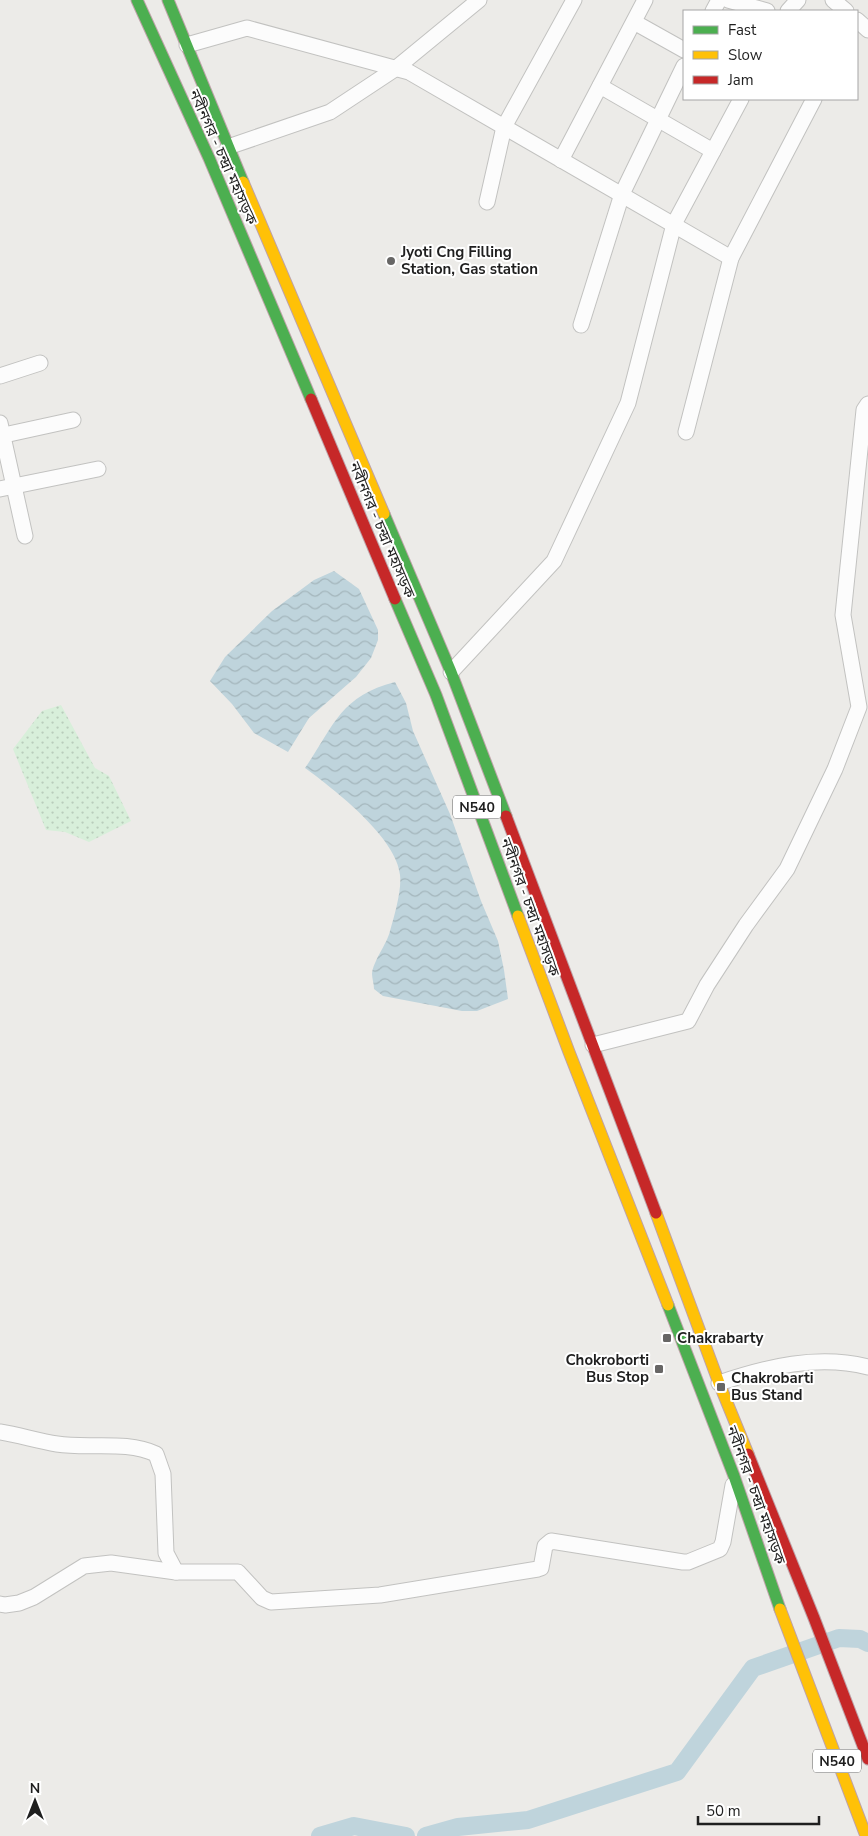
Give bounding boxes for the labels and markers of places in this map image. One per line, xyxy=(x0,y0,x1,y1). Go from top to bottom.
place label: Jyoti Cng Filling Station, Gas station xyxy=(400,242,538,279)
marker: Jyoti Cng Filling Station, Gas station xyxy=(385,255,397,267)
place label: Chakrabarty xyxy=(677,1328,764,1348)
marker: Chakrabarty xyxy=(661,1332,673,1344)
place label: Chokroborti Bus Stop xyxy=(565,1350,649,1387)
marker: Chokroborti Bus Stop xyxy=(653,1363,665,1375)
place label: Chakrobarti Bus Stand xyxy=(731,1368,814,1405)
marker: Chakrobarti Bus Stand xyxy=(715,1381,727,1393)

